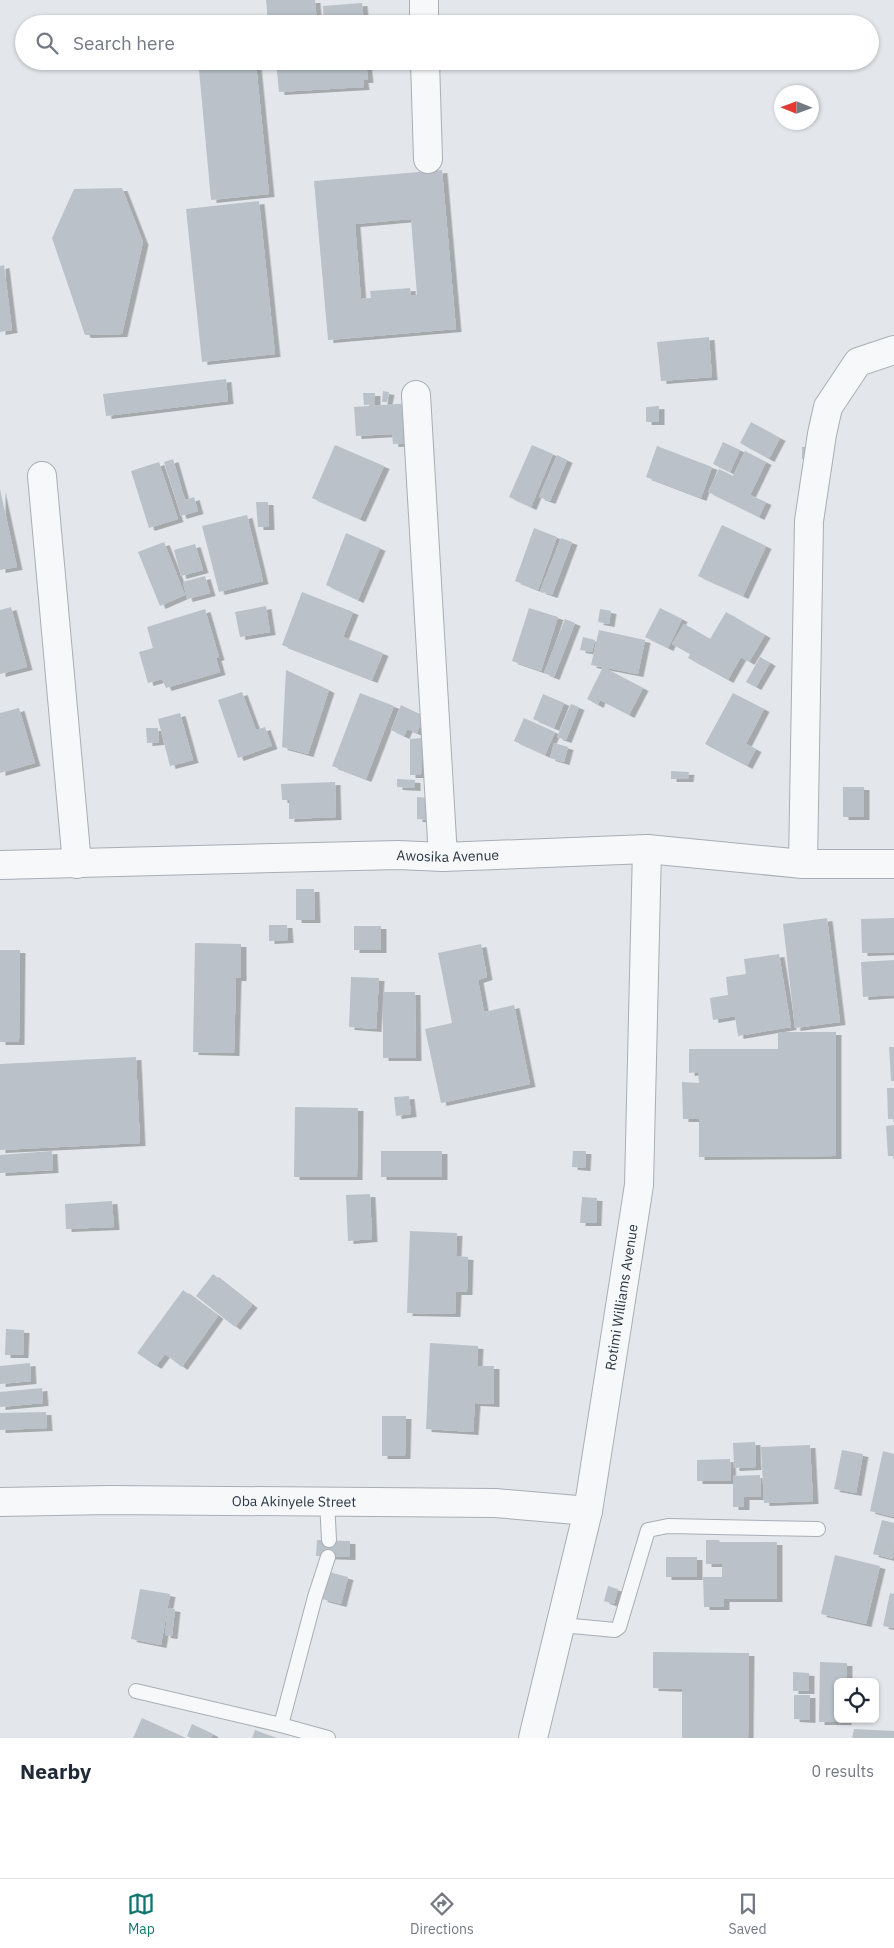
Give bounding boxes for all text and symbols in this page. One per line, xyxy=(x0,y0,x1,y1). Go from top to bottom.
search box xyxy=(15,15,879,70)
icon: search xyxy=(33,29,61,57)
text: Search here xyxy=(73,31,175,55)
north arrow xyxy=(774,85,819,130)
street label: Awosika Avenue xyxy=(396,846,500,866)
street label: Rotimi Williams Avenue xyxy=(601,1222,642,1372)
street label: Oba Akinyele Street xyxy=(232,1492,356,1511)
map controls xyxy=(834,1678,879,1723)
button: locate xyxy=(834,1678,879,1723)
text: Nearby xyxy=(20,1757,91,1785)
text: 0 results xyxy=(811,1761,874,1781)
tab: Map xyxy=(127,1890,155,1938)
tab: Directions xyxy=(410,1890,474,1938)
tab: Saved xyxy=(729,1890,767,1938)

